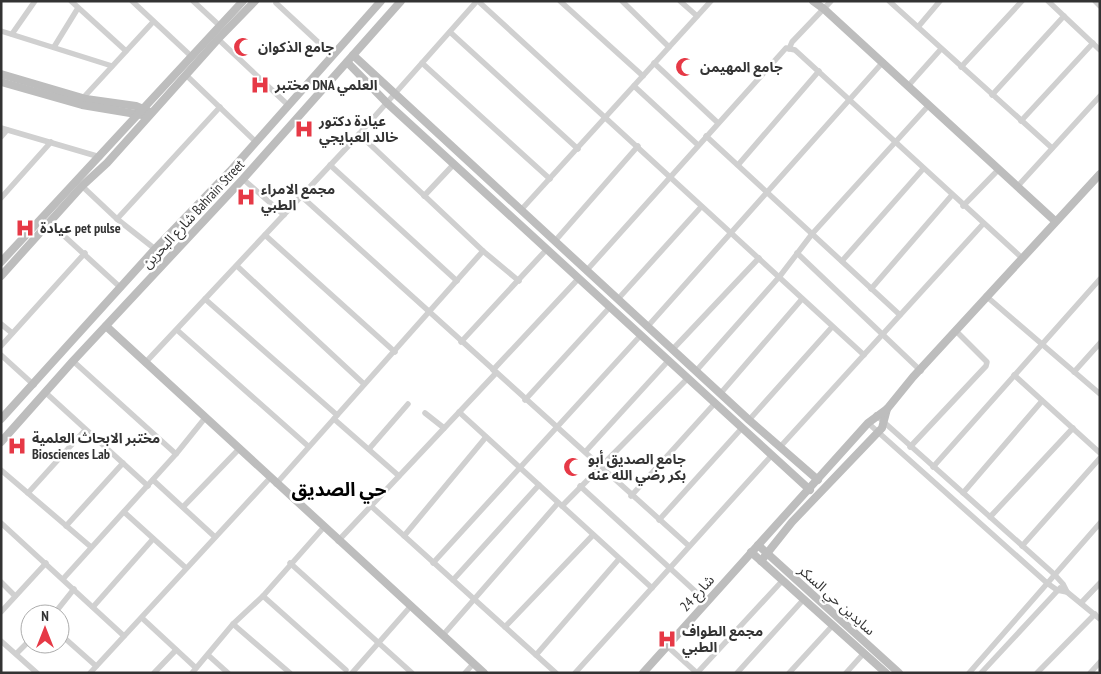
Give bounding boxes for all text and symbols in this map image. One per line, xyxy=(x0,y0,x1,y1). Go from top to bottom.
mosque icon: جامع الذكوان xyxy=(232,36,254,58)
place label: جامع الذكوان xyxy=(258,38,334,57)
mosque icon: جامع المهيمن xyxy=(674,56,696,78)
place label: جامع المهيمن xyxy=(700,58,783,77)
hospital icon: مختبر DNA العلمي xyxy=(249,74,271,96)
place label: مختبر DNA العلمي xyxy=(274,76,378,96)
place label: عيادة دكتور خالد العبايجي xyxy=(318,112,398,148)
hospital icon: عيادة دكتور خالد العبايجي xyxy=(293,118,315,140)
street label: شارع البحرين Bahrain Street xyxy=(138,156,250,274)
place label: مجمع الامراء الطبي xyxy=(261,180,335,216)
hospital icon: مجمع الامراء الطبي xyxy=(235,186,257,208)
hospital icon: عيادة pet pulse xyxy=(14,217,36,239)
place label: عيادة pet pulse xyxy=(40,219,121,237)
place label: مختبر الابحاث العلمية Biosciences Lab xyxy=(32,429,160,463)
hospital icon: مختبر الابحاث العلمية Biosciences Lab xyxy=(6,435,28,457)
place label: جامع الصديق أبو بكر رضي الله عنه xyxy=(588,450,686,486)
mosque icon: جامع الصديق أبو بكر رضي الله عنه xyxy=(562,456,584,478)
district label: حي الصديق xyxy=(292,477,386,504)
street label: سايدين حي السكر xyxy=(793,560,879,641)
street label: شارع 24 xyxy=(676,571,720,616)
north arrow xyxy=(20,604,70,654)
text: N xyxy=(41,607,49,625)
place label: مجمع الطواف الطبي xyxy=(682,622,763,658)
hospital icon: مجمع الطواف الطبي xyxy=(656,628,678,650)

